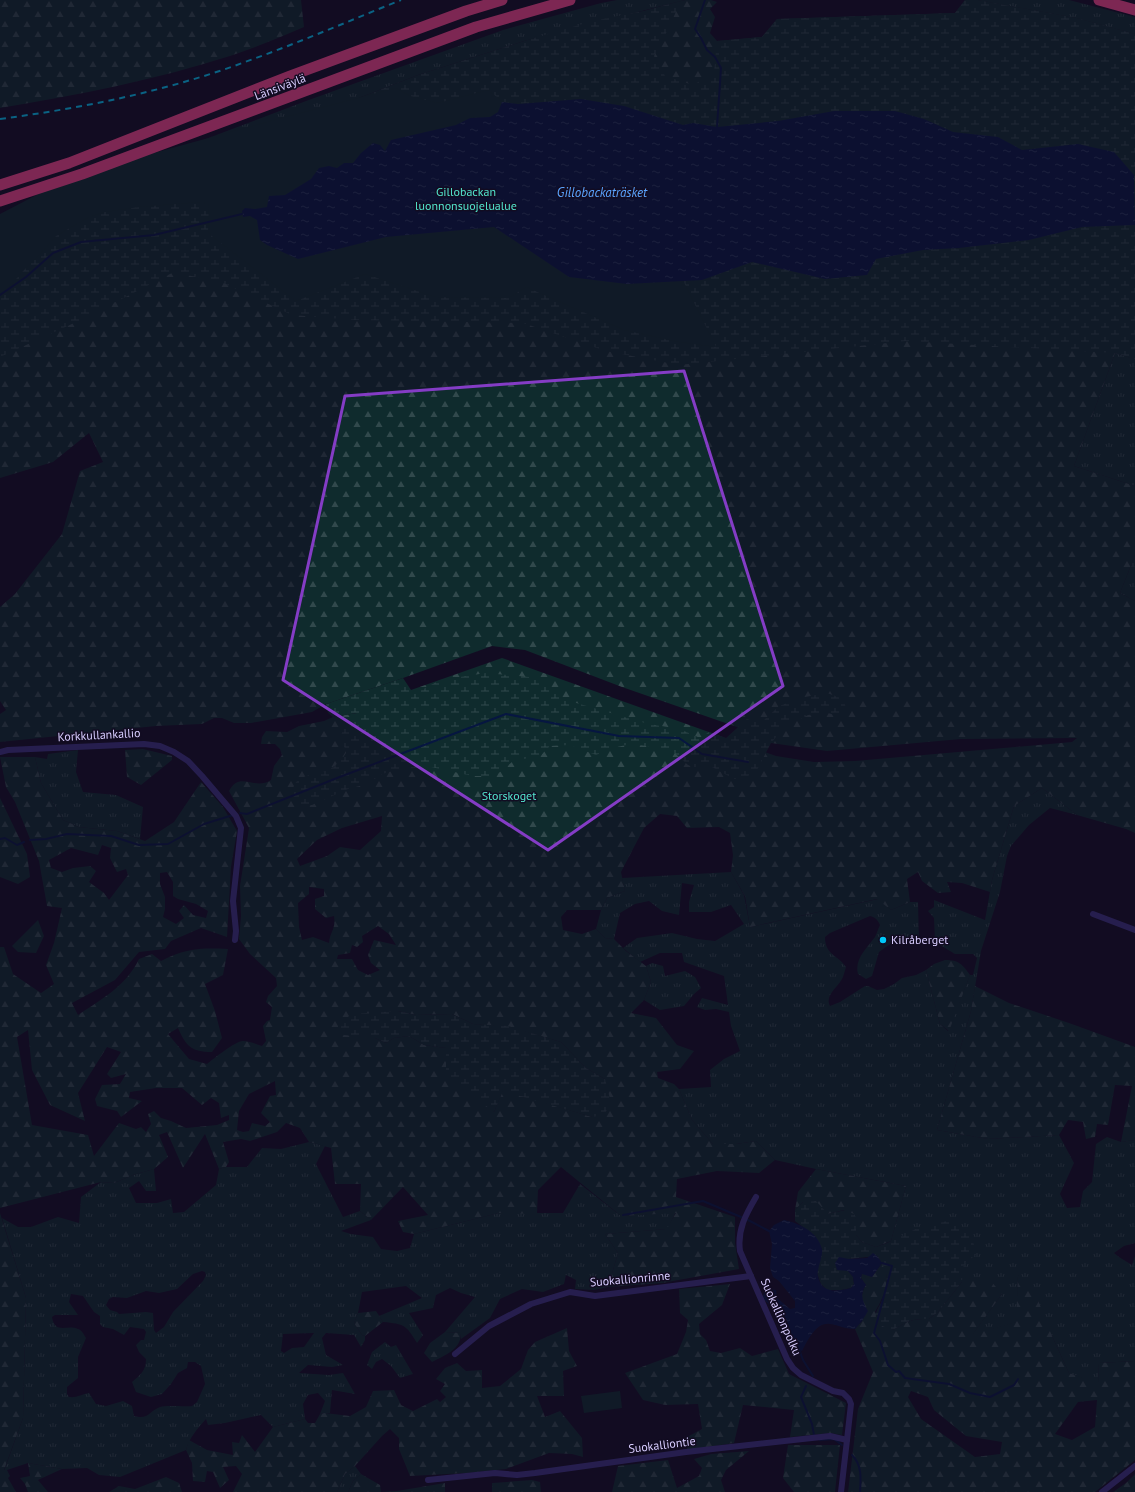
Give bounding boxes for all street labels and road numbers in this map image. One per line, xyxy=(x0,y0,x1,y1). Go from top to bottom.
street label: Länsiväylä xyxy=(252,70,308,103)
street label: Korkkullankallio xyxy=(57,725,141,744)
street label: Suokallionrinne xyxy=(589,1268,671,1289)
street label: Suokallionpolku xyxy=(758,1276,805,1358)
street label: Suokalliontie xyxy=(627,1433,696,1456)

